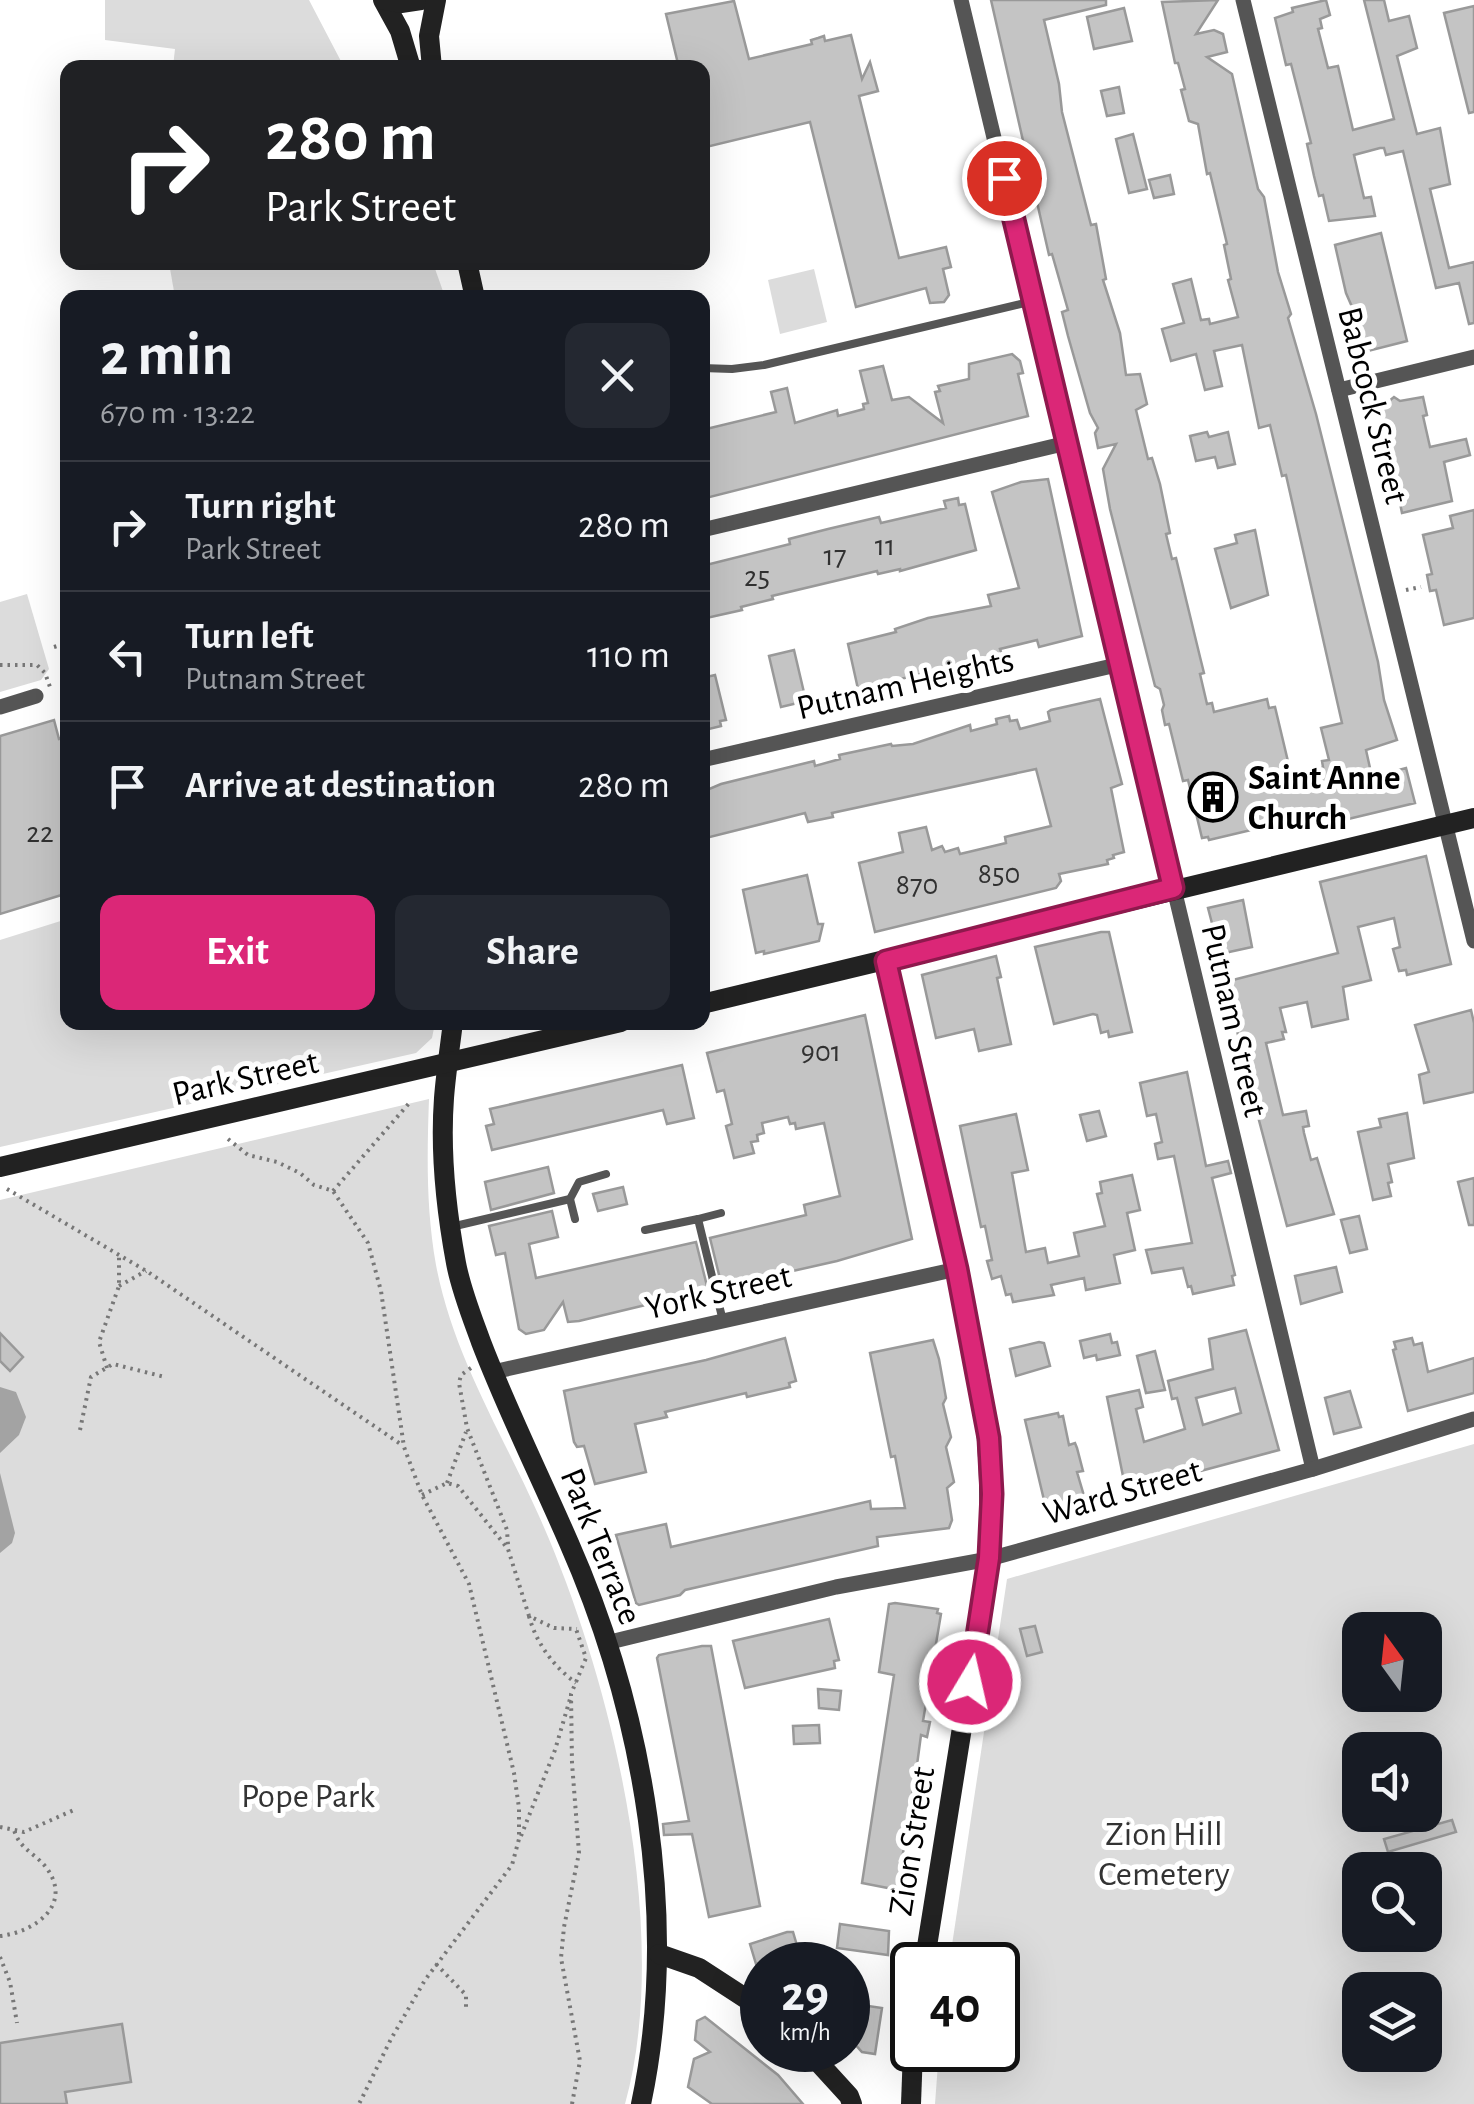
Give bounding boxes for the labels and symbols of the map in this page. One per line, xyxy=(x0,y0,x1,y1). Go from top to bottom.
pin xyxy=(962,136,1047,221)
street label: Babcock Street xyxy=(1331,304,1414,507)
house number: 11 xyxy=(875,531,895,561)
house number: 17 xyxy=(824,541,846,571)
house number: 25 xyxy=(744,562,770,592)
street label: Putnam Heights xyxy=(793,642,1017,726)
place label: Saint Anne Church xyxy=(1248,761,1401,836)
building icon: Saint Anne Church xyxy=(1187,771,1239,823)
house number: 22 xyxy=(26,818,54,848)
house number: 850 xyxy=(978,859,1020,889)
house number: 870 xyxy=(896,870,938,900)
street label: Putnam Street xyxy=(1194,921,1273,1120)
house number: 901 xyxy=(801,1037,841,1067)
street label: Park Street xyxy=(169,1045,322,1112)
street label: York Street xyxy=(642,1259,795,1326)
street label: Ward Street xyxy=(1039,1453,1205,1532)
street label: Park Terrace xyxy=(553,1463,648,1630)
north arrow xyxy=(1342,1612,1442,1712)
position arrow xyxy=(918,1630,1022,1734)
street label: Zion Street xyxy=(883,1764,941,1918)
park label: Pope Park xyxy=(241,1779,375,1814)
park label: Zion Hill Cemetery xyxy=(1098,1817,1230,1892)
speed limit sign: 40 xyxy=(890,1942,1020,2072)

